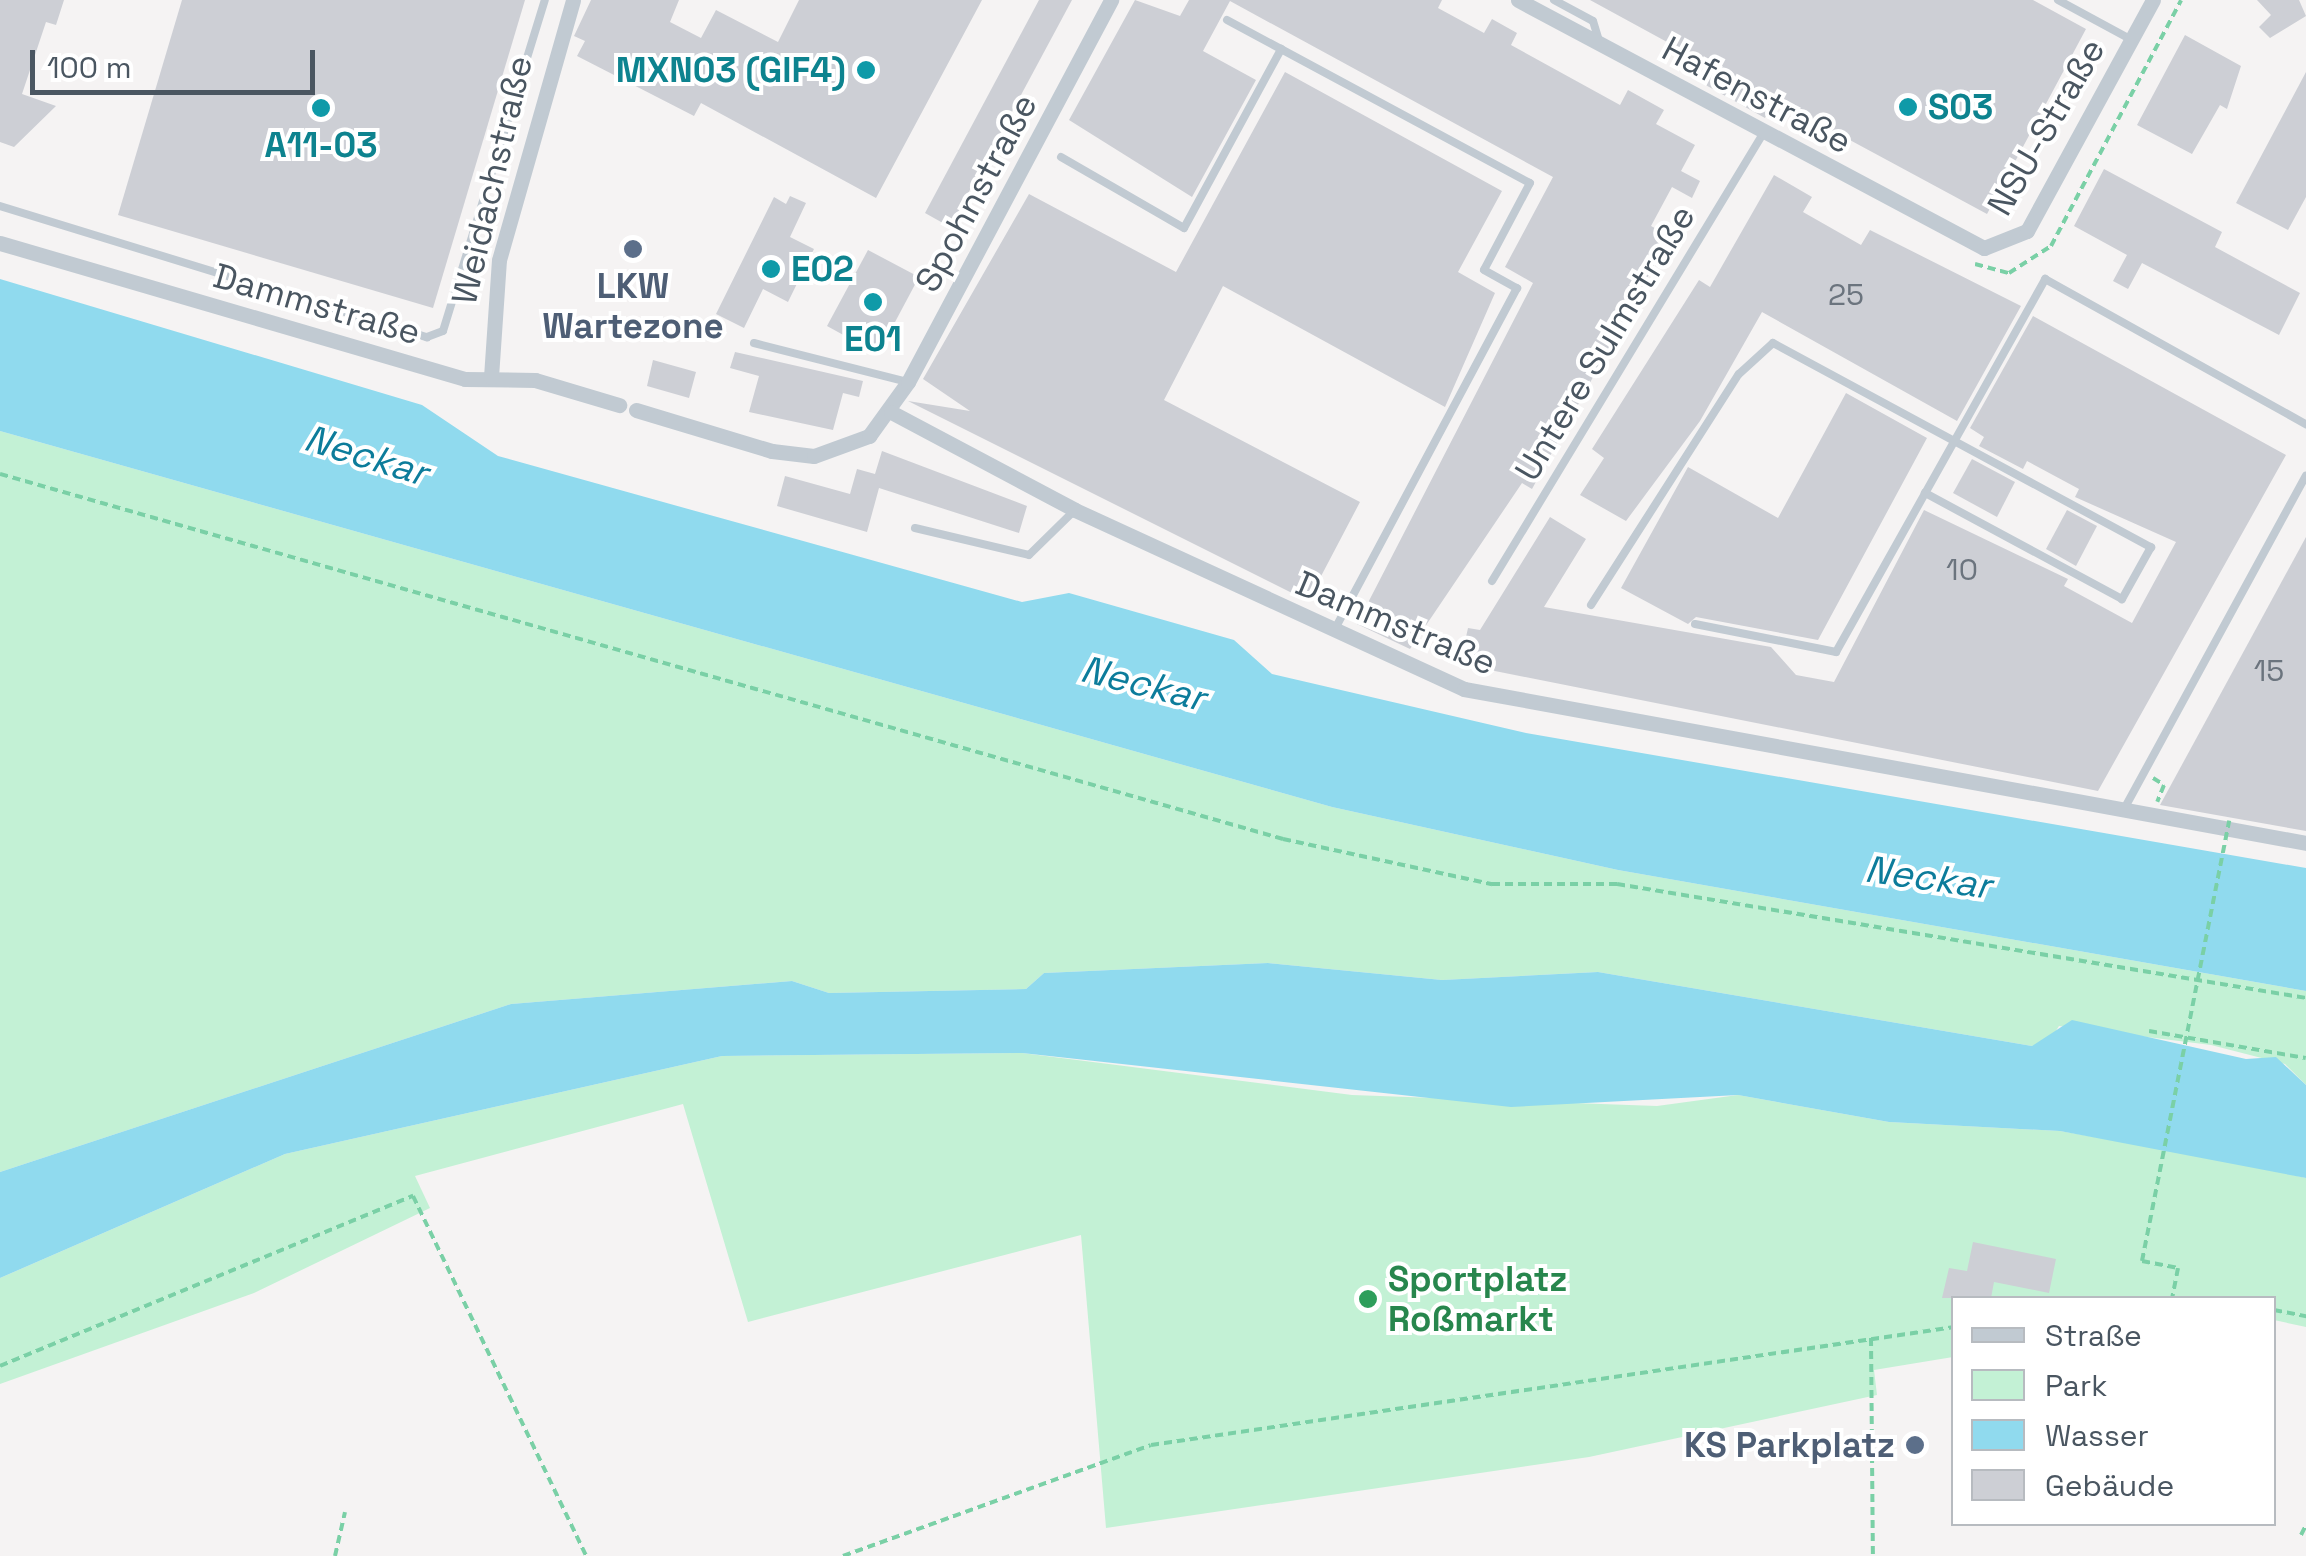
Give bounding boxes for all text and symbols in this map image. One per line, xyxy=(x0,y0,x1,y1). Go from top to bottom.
street label: Hafenstraße xyxy=(1655,28,1859,162)
scale bar xyxy=(35,30,320,92)
street label: NSU-Straße xyxy=(1979,31,2113,223)
text: 100 m xyxy=(47,48,132,87)
place label: MXN03 (GIF4) xyxy=(616,49,846,91)
street label: Weidachstraße xyxy=(443,52,541,308)
marker: MXN03 (GIF4) xyxy=(855,59,877,81)
place label: S03 xyxy=(1928,86,1993,128)
street label: Spohnstraße xyxy=(906,87,1046,299)
marker: S03 xyxy=(1897,96,1919,118)
marker: A11-03 xyxy=(310,97,332,119)
place label: A11-03 xyxy=(265,124,377,166)
street label: Untere Sulmstraße xyxy=(1506,198,1704,488)
marker: LKW Wartezone xyxy=(622,238,644,260)
place label: E02 xyxy=(791,248,854,290)
street label: Dammstraße xyxy=(209,254,425,354)
marker: E02 xyxy=(760,258,782,280)
place label: LKW Wartezone xyxy=(542,265,724,347)
house number: 25 xyxy=(1828,277,1864,313)
marker: E01 xyxy=(862,291,884,313)
place label: E01 xyxy=(844,318,902,360)
water label: Neckar xyxy=(299,416,433,496)
house number: 10 xyxy=(1946,552,1978,588)
street label: Dammstraße xyxy=(1290,562,1502,684)
water label: Neckar xyxy=(1076,647,1210,721)
house number: 15 xyxy=(2254,653,2284,689)
water label: Neckar xyxy=(1862,847,1994,909)
place label: Sportplatz Roßmarkt xyxy=(1388,1258,1567,1340)
marker: Sportplatz Roßmarkt xyxy=(1357,1288,1379,1310)
legend xyxy=(1951,1296,2276,1526)
text: Straße xyxy=(2045,1316,2142,1355)
text: Park xyxy=(2045,1366,2107,1405)
text: Wasser xyxy=(2045,1416,2149,1455)
place label: KS Parkplatz xyxy=(1684,1424,1895,1466)
marker: KS Parkplatz xyxy=(1904,1434,1926,1456)
text: Gebäude xyxy=(2045,1466,2174,1505)

